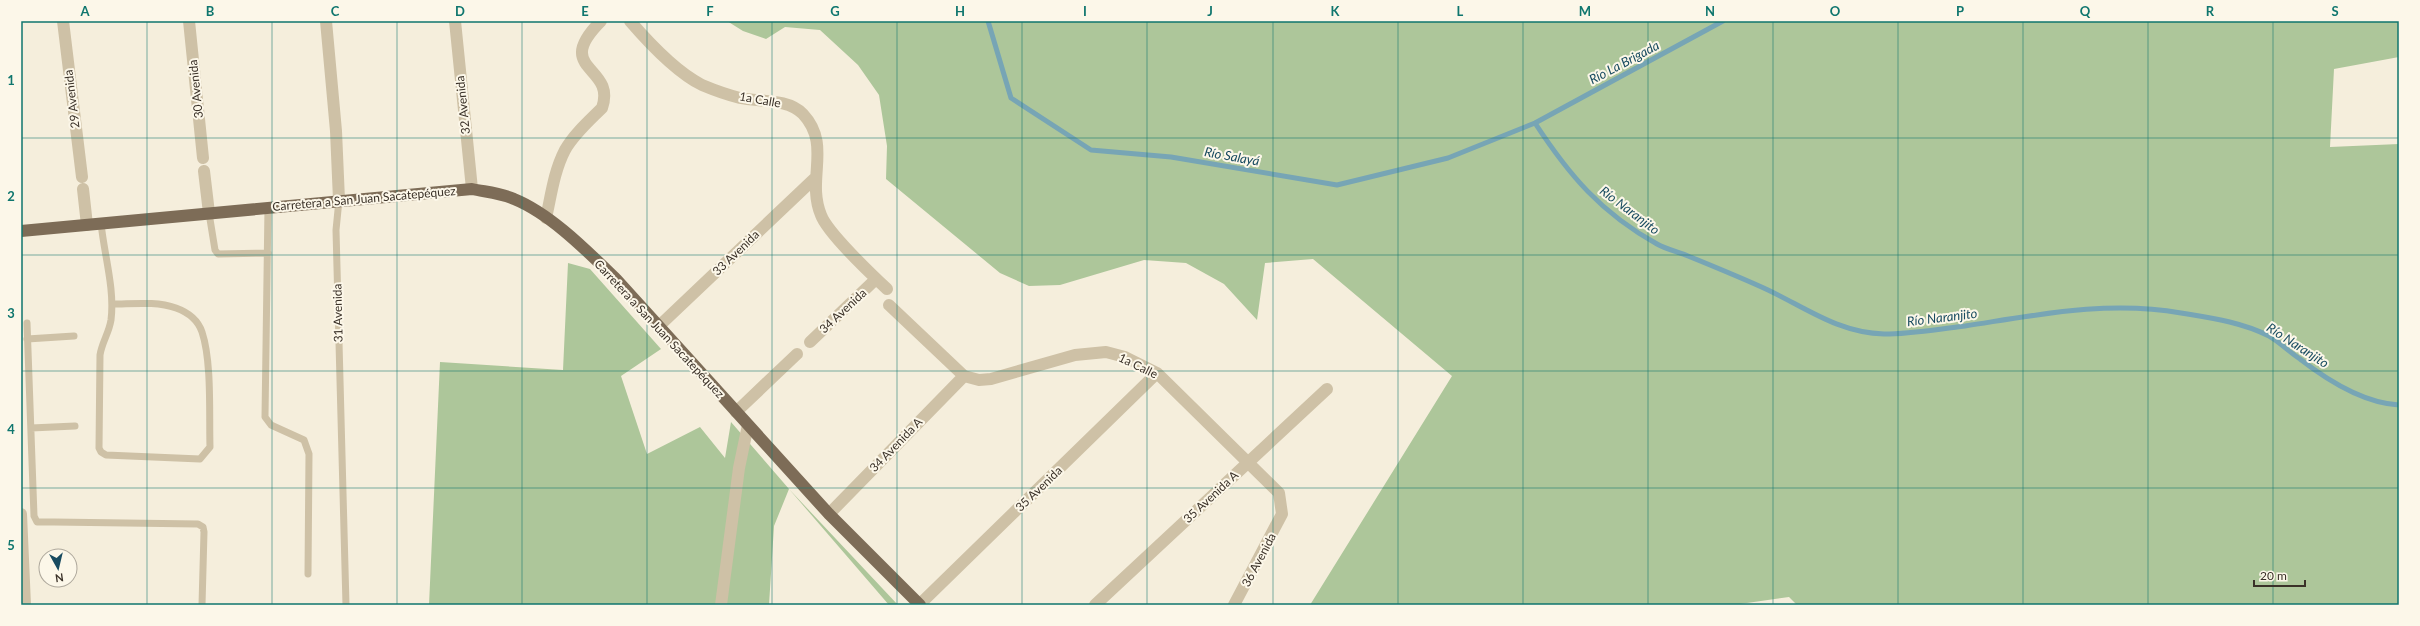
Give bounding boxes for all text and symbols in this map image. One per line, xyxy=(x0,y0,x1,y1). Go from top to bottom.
text: A xyxy=(79,3,90,19)
text: B xyxy=(206,3,215,19)
text: C xyxy=(331,3,340,19)
text: D xyxy=(455,3,465,19)
text: E xyxy=(581,3,589,19)
text: F xyxy=(706,3,714,19)
text: G xyxy=(830,3,840,19)
text: H xyxy=(955,3,965,19)
text: I xyxy=(1083,3,1087,19)
text: J xyxy=(1207,3,1213,19)
text: K xyxy=(1331,3,1341,19)
text: L xyxy=(1457,3,1464,19)
text: M xyxy=(1579,3,1591,19)
text: N xyxy=(1705,3,1715,19)
text: O xyxy=(1830,3,1841,19)
text: P xyxy=(1956,3,1964,19)
text: Q xyxy=(2080,3,2091,19)
text: R xyxy=(2206,3,2215,19)
text: S xyxy=(2331,3,2339,19)
water label: Río La Brigada xyxy=(1586,37,1662,87)
street label: 30 Avenida xyxy=(185,59,206,119)
street label: 29 Avenida xyxy=(60,69,83,129)
text: 1 xyxy=(7,72,15,88)
street label: 32 Avenida xyxy=(452,75,473,135)
street label: 1a Calle xyxy=(738,88,782,111)
water label: Río Salayá xyxy=(1203,143,1261,169)
water label: Río Naranjito xyxy=(1597,182,1663,238)
street label: Carretera a San Juan Sacatepéquez xyxy=(272,183,457,214)
text: 2 xyxy=(7,188,15,204)
street label: 33 Avenida xyxy=(709,227,762,278)
street label: Carretera a San Juan Sacatepéquez xyxy=(591,256,728,401)
street label: 31 Avenida xyxy=(329,283,346,343)
street label: 34 Avenida xyxy=(816,285,869,336)
text: 3 xyxy=(7,305,15,321)
water label: Río Naranjito xyxy=(1906,305,1978,329)
water label: Río Naranjito xyxy=(2264,319,2332,371)
street label: 1a Calle xyxy=(1116,350,1160,381)
street label: 34 Avenida A xyxy=(866,414,926,475)
text: 4 xyxy=(7,421,15,437)
street label: 35 Avenida xyxy=(1012,463,1065,514)
street label: 35 Avenida A xyxy=(1180,467,1242,526)
street label: 36 Avenida xyxy=(1238,530,1279,589)
text: 5 xyxy=(7,537,15,553)
north arrow xyxy=(38,548,78,588)
scale bar xyxy=(2254,562,2305,588)
text: 20 m xyxy=(2260,568,2287,583)
text: N xyxy=(54,571,65,585)

